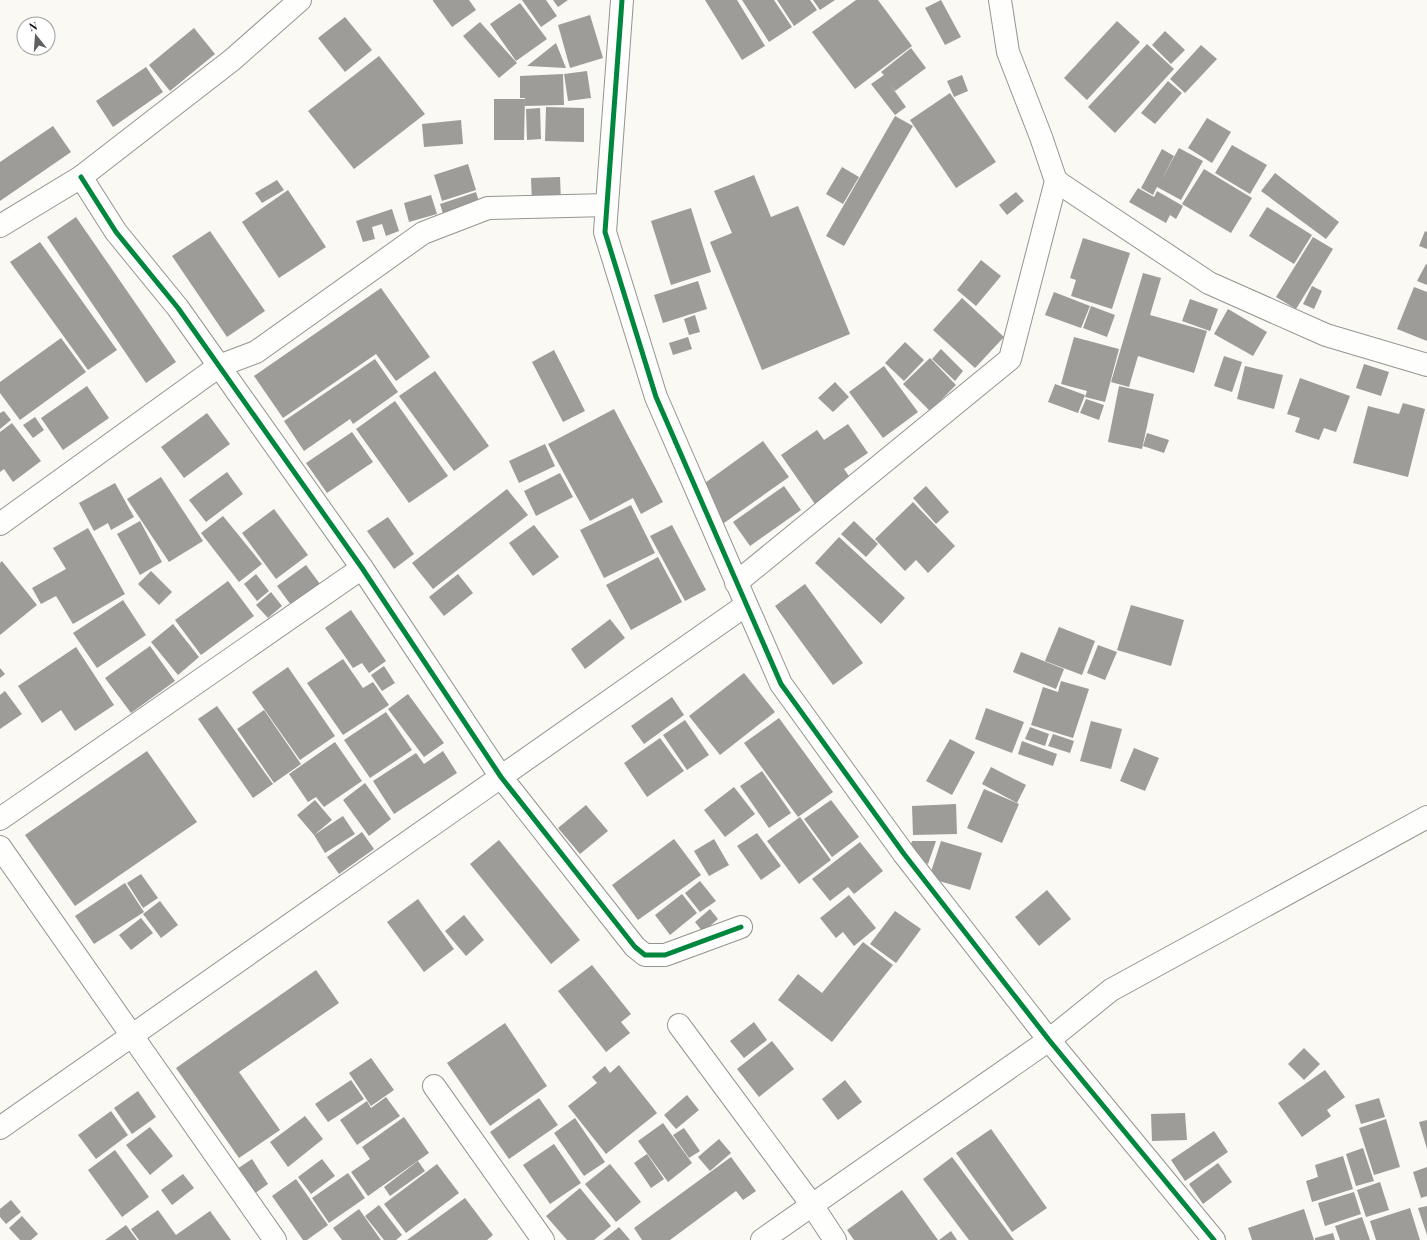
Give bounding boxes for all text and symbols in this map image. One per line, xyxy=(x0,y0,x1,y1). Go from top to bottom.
north arrow xyxy=(16,16,56,56)
text: N xyxy=(27,18,39,34)

